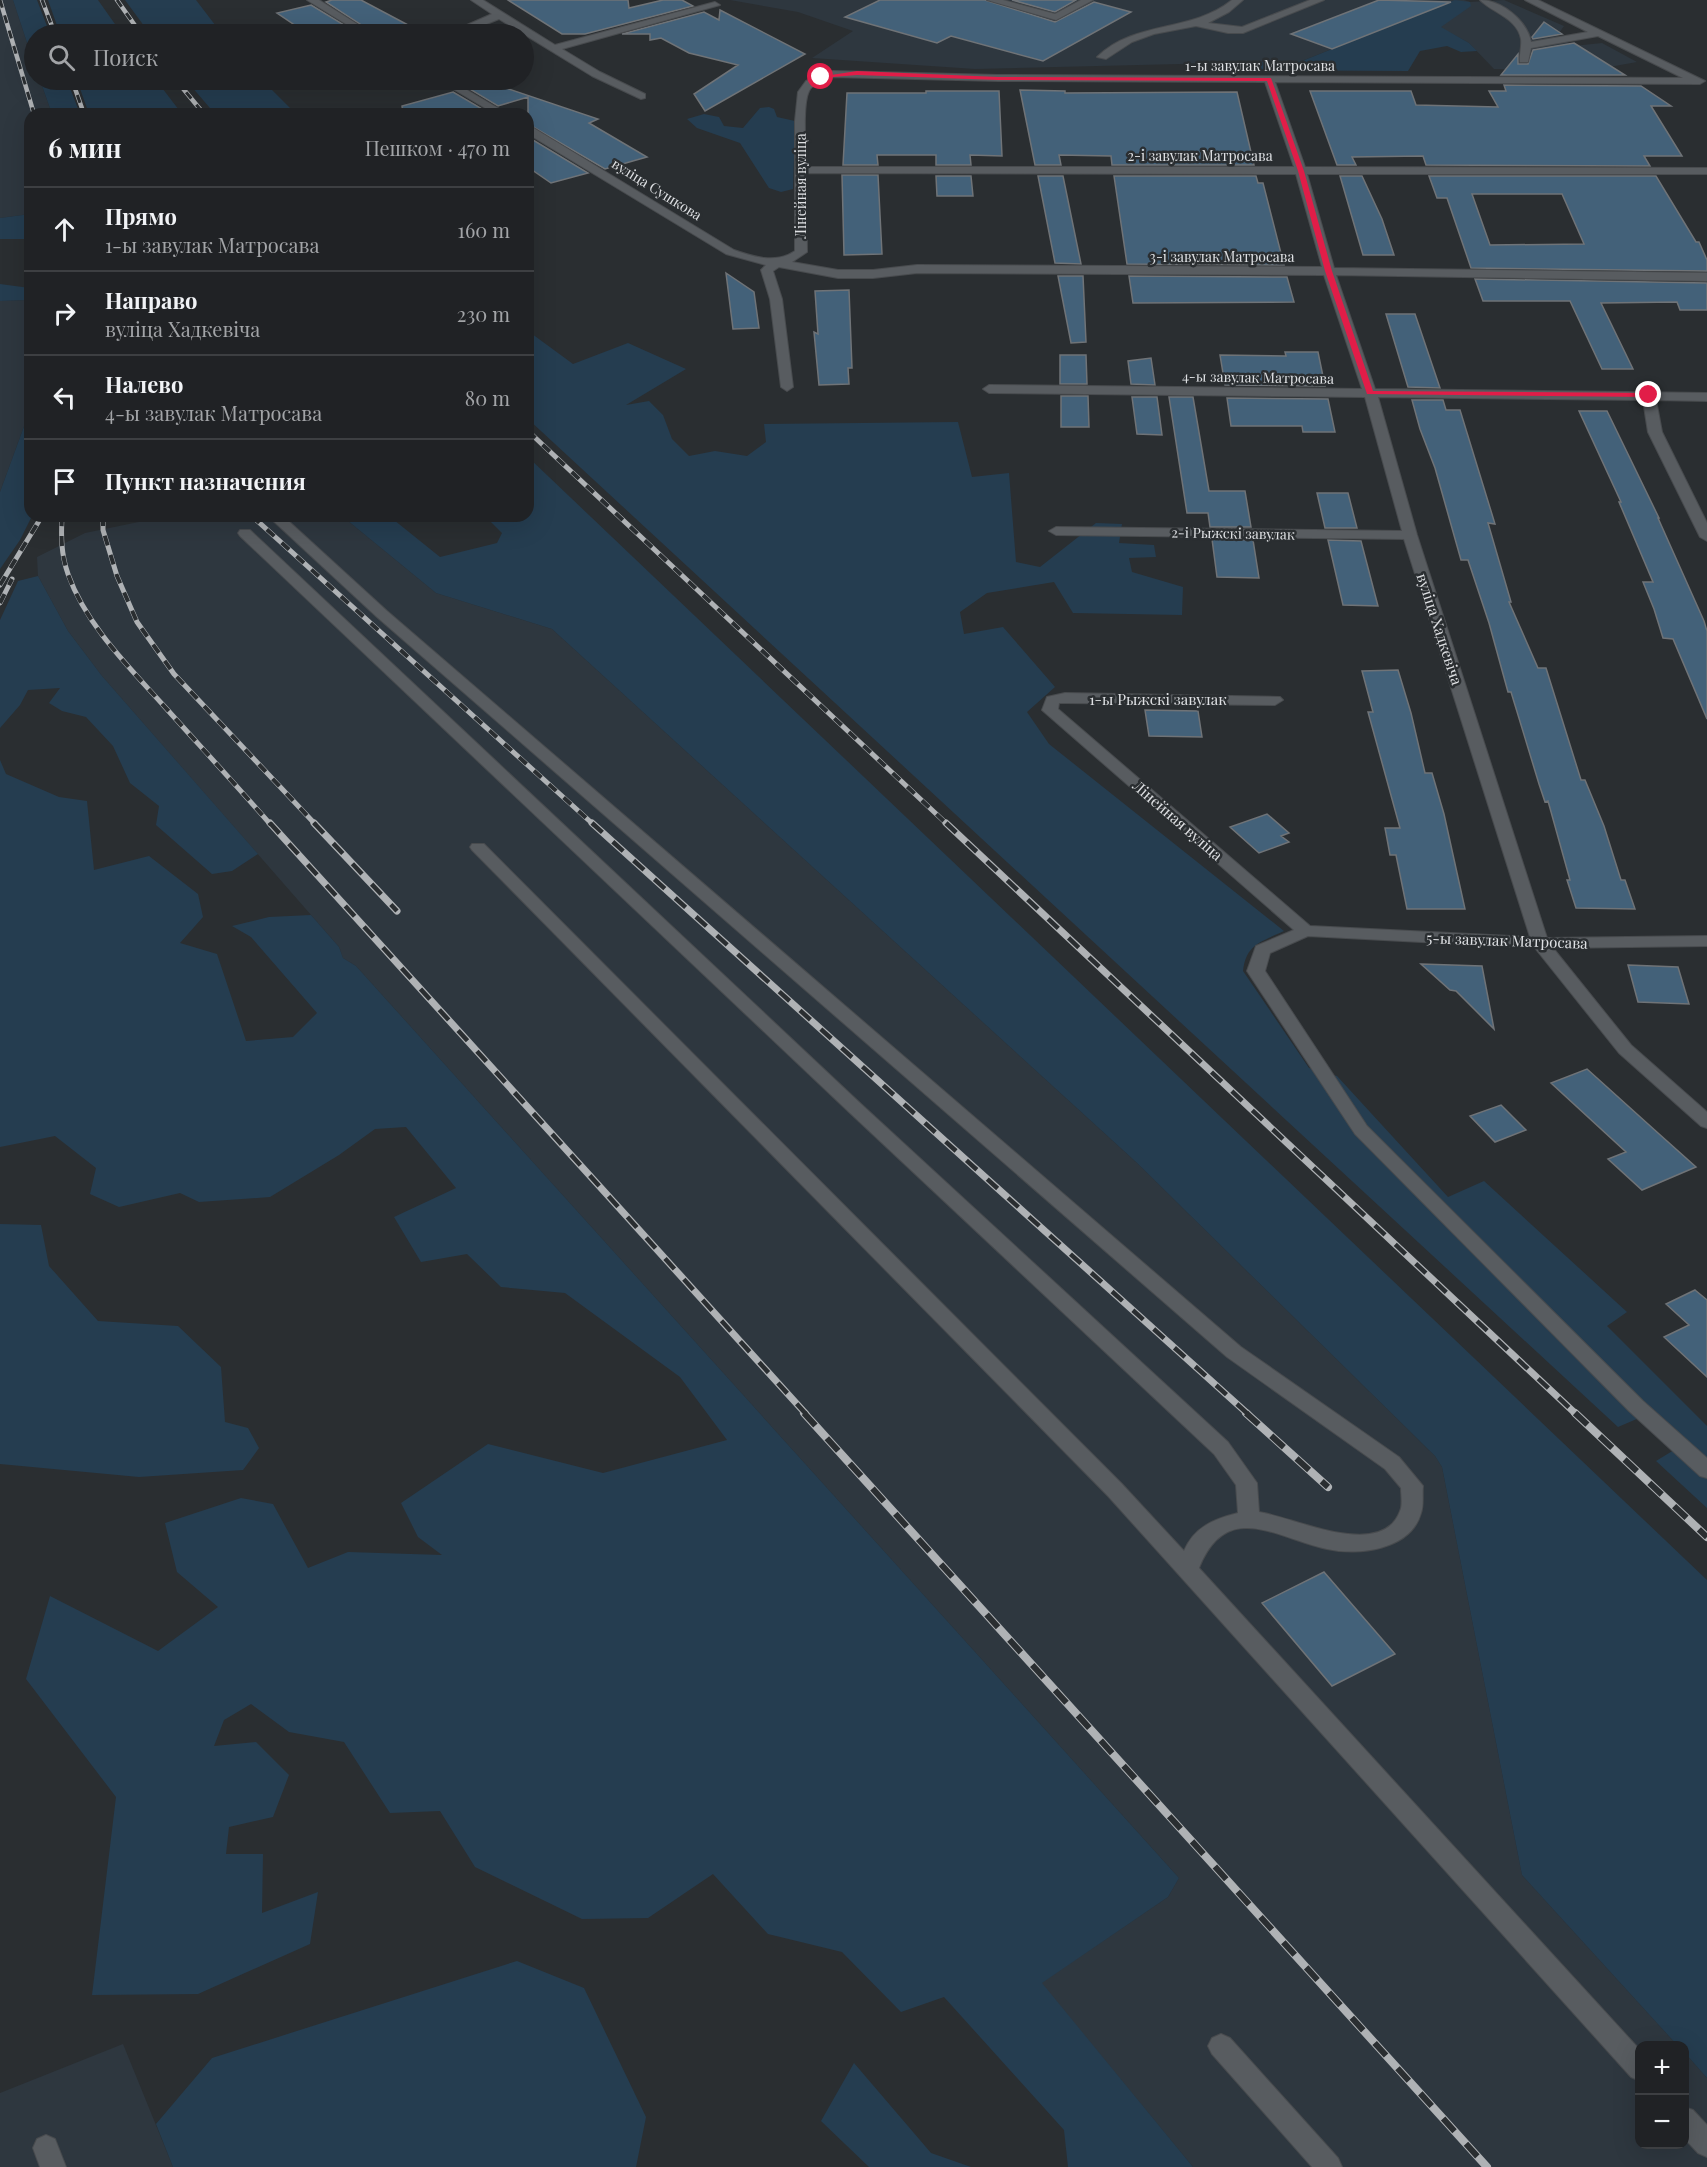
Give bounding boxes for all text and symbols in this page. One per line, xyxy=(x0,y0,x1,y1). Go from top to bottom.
search box xyxy=(24,24,534,90)
icon: search xyxy=(45,41,78,74)
text: Поиск xyxy=(93,42,158,72)
street label: 1-ы завулак Матросава xyxy=(1185,56,1335,75)
route start xyxy=(807,63,833,89)
text: 6 мин xyxy=(48,130,122,165)
street label: Лінейная вуліца xyxy=(791,133,810,240)
text: Пешком · 470 m xyxy=(365,134,510,161)
street label: 2-і завулак Матросава xyxy=(1127,146,1273,165)
street label: вуліца Сушкова xyxy=(608,154,706,224)
text: Прямо xyxy=(105,201,177,231)
icon: ahead xyxy=(48,213,81,246)
text: 160 m xyxy=(458,216,510,243)
text: 1-ы завулак Матросава xyxy=(105,231,319,258)
street label: 3-і завулак Матросава xyxy=(1150,247,1294,266)
text: Направо xyxy=(105,285,198,315)
icon: right xyxy=(48,297,81,330)
text: 230 m xyxy=(457,300,510,327)
text: вуліца Хадкевіча xyxy=(105,315,260,342)
street label: 4-ы завулак Матросава xyxy=(1182,366,1334,388)
text: Налево xyxy=(105,369,183,399)
icon: left xyxy=(48,381,81,414)
route end xyxy=(1635,381,1661,407)
text: 80 m xyxy=(465,384,510,411)
text: 4-ы завулак Матросава xyxy=(105,399,322,426)
icon: arrive xyxy=(48,465,81,498)
text: Пункт назначения xyxy=(105,466,306,496)
street label: 2-і Рыжскі завулак xyxy=(1171,522,1295,544)
street label: вуліца Хадкевіча xyxy=(1412,571,1468,688)
street label: 1-ы Рыжскі завулак xyxy=(1089,689,1227,709)
street label: Лінейная вуліца xyxy=(1128,775,1228,865)
street label: 5-ы завулак Матросава xyxy=(1426,927,1589,953)
map controls xyxy=(1635,2041,1689,2149)
button: + xyxy=(1635,2041,1689,2095)
button: − xyxy=(1635,2095,1689,2149)

